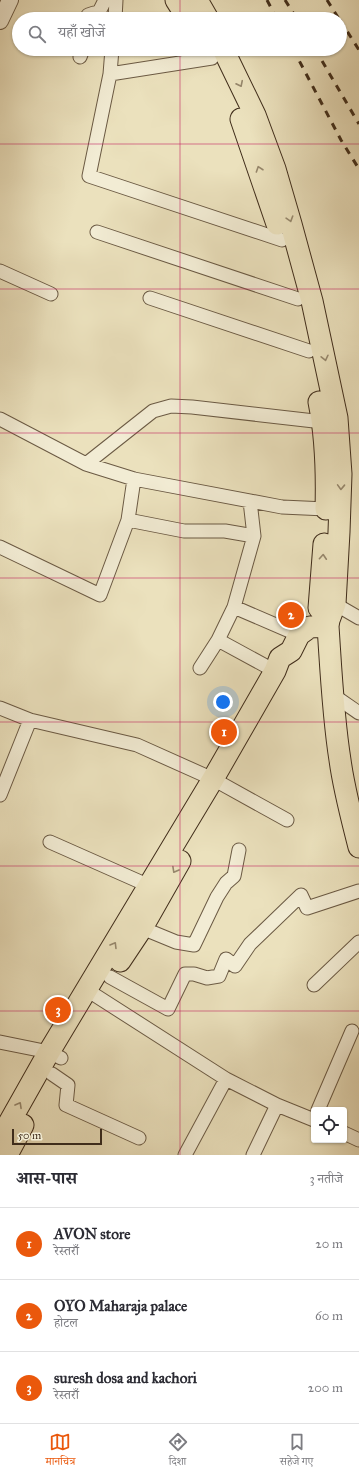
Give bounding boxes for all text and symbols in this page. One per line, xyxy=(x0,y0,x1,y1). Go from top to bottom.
search box xyxy=(12,12,347,56)
icon: search xyxy=(26,23,48,45)
text: यहाँ खोजें xyxy=(58,23,105,41)
one-way arrow xyxy=(235,80,243,87)
one-way arrow xyxy=(255,166,263,173)
one-way arrow xyxy=(285,215,294,222)
one-way arrow xyxy=(320,355,328,362)
one-way arrow xyxy=(337,484,345,490)
one-way arrow xyxy=(318,554,327,560)
pin: 2 xyxy=(278,600,304,630)
your location xyxy=(213,692,233,712)
pin: 1 xyxy=(211,717,237,747)
one-way arrow xyxy=(173,866,180,873)
one-way arrow xyxy=(109,942,116,949)
pin: 3 xyxy=(45,995,71,1025)
one-way arrow xyxy=(15,1102,22,1109)
map controls xyxy=(311,1107,347,1143)
button: locate xyxy=(311,1107,347,1143)
scale bar xyxy=(12,1127,102,1146)
text: 50 m xyxy=(18,1129,41,1142)
text: आस-पास xyxy=(16,1168,77,1189)
text: 3 नतीजे xyxy=(309,1171,343,1187)
text: AVON store xyxy=(54,1225,131,1243)
text: 1 xyxy=(26,1236,32,1252)
text: 20 m xyxy=(315,1236,343,1252)
text: रेस्तराँ xyxy=(54,1243,79,1259)
text: OYO Maharaja palace xyxy=(54,1297,187,1315)
text: 2 xyxy=(26,1308,32,1324)
text: 60 m xyxy=(315,1308,343,1324)
text: होटल xyxy=(54,1315,78,1331)
text: suresh dosa and kachori xyxy=(54,1369,197,1387)
text: 3 xyxy=(26,1380,32,1396)
text: 200 m xyxy=(308,1380,343,1396)
text: रेस्तराँ xyxy=(54,1387,79,1403)
tab: मानचित्र xyxy=(46,1431,75,1472)
tab: दिशा xyxy=(167,1431,189,1472)
tab: सहेजे गए xyxy=(280,1431,313,1472)

